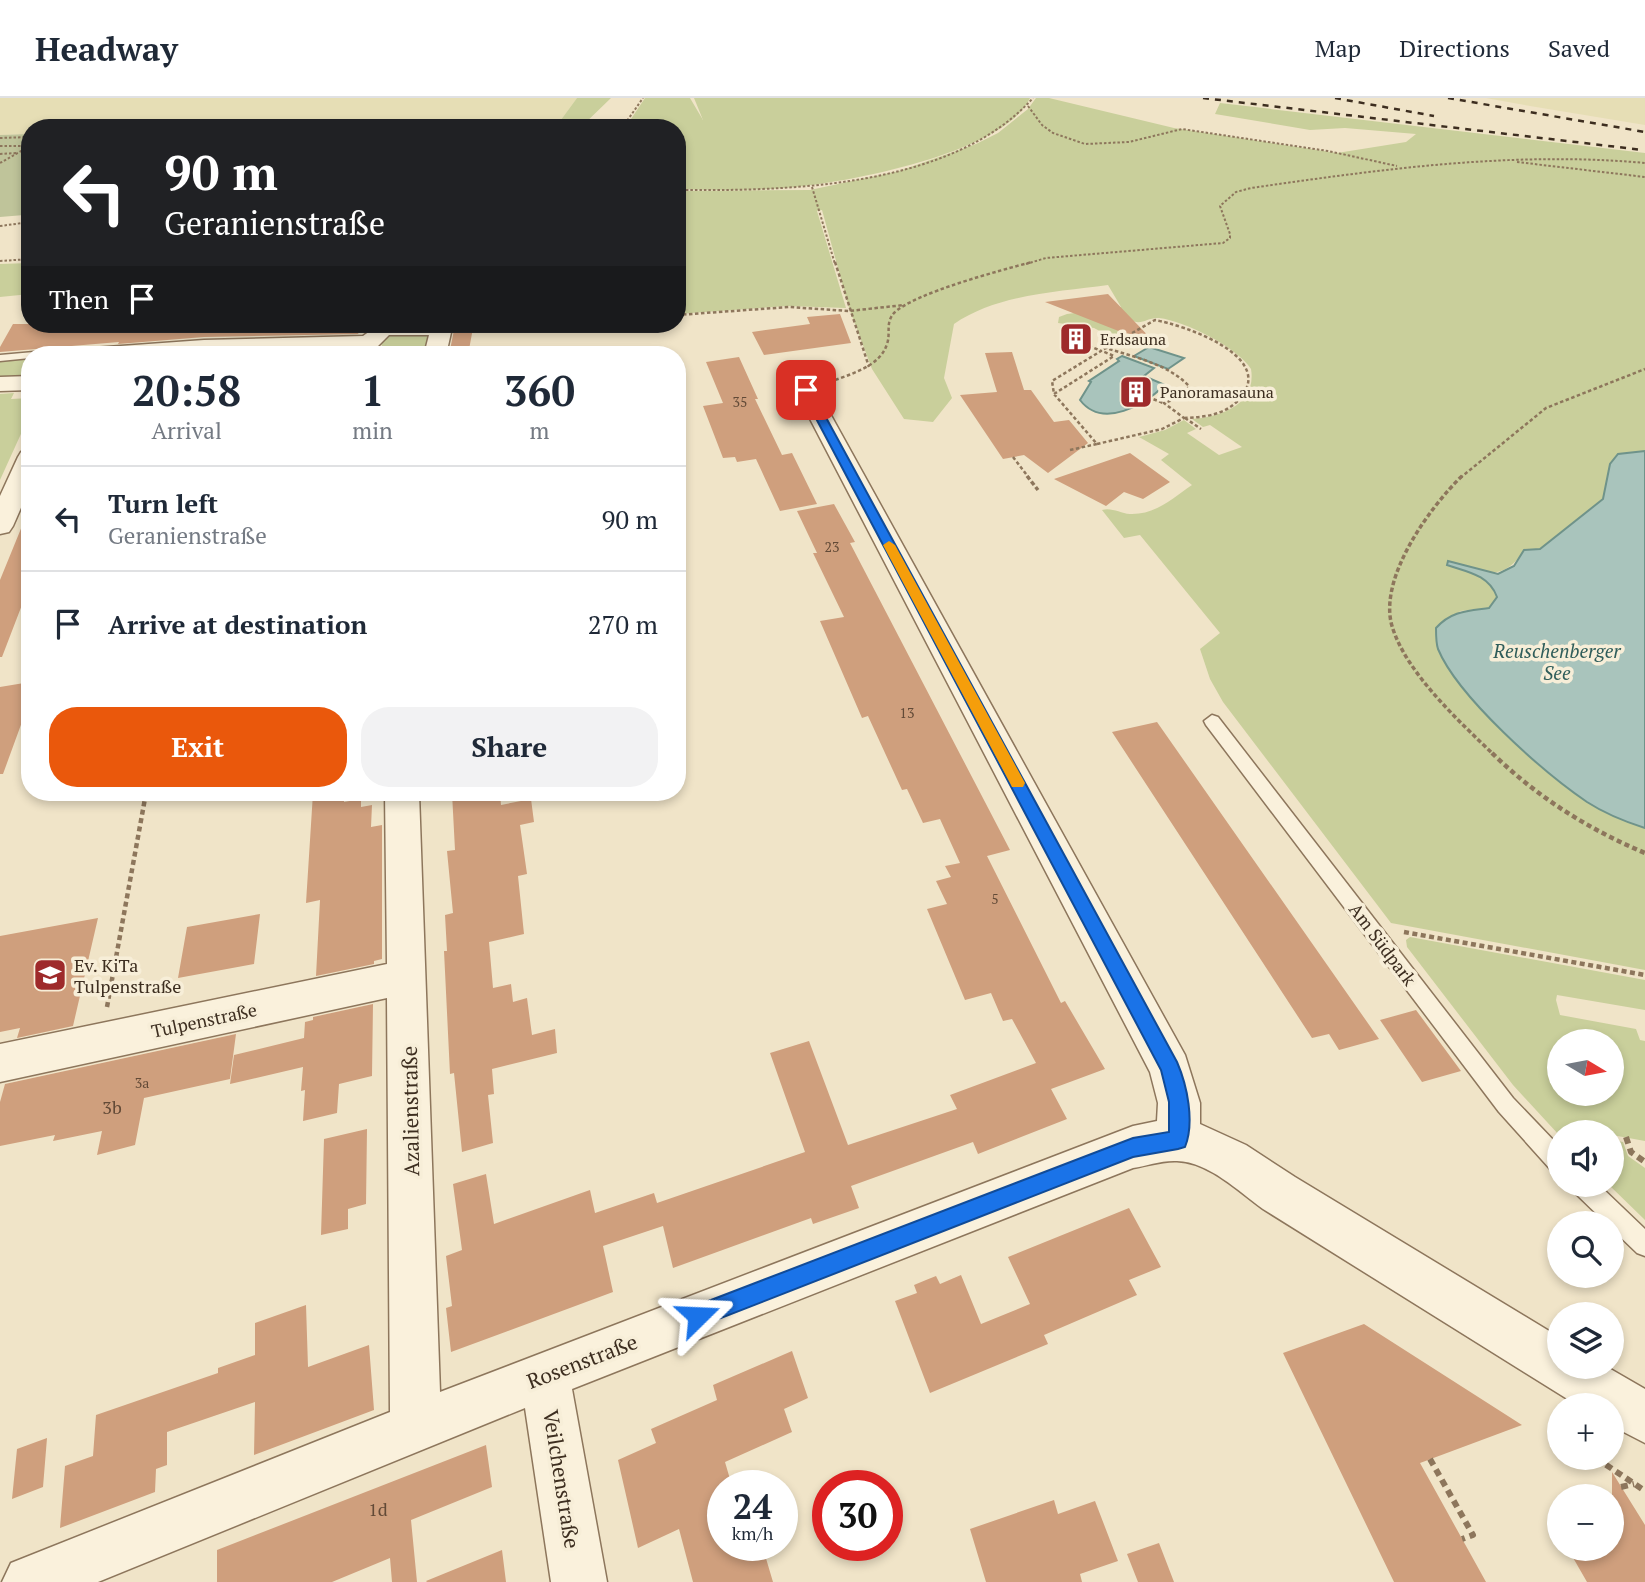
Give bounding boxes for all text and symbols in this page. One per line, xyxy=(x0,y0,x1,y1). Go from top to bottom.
text: Headway xyxy=(35,27,178,70)
text: Map xyxy=(1315,32,1361,64)
text: Directions xyxy=(1399,32,1510,64)
text: Saved xyxy=(1548,32,1610,64)
text: 90 m xyxy=(164,139,278,204)
icon: left xyxy=(49,147,140,238)
text: Geranienstraße xyxy=(164,202,385,244)
icon: arrive xyxy=(123,280,161,318)
text: Then xyxy=(49,282,109,316)
building icon: Erdsauna xyxy=(1057,320,1095,358)
place label: Erdsauna xyxy=(1100,328,1166,350)
pin xyxy=(776,360,836,420)
text: 20:58 xyxy=(132,362,241,418)
text: 1 xyxy=(361,362,384,418)
text: 360 xyxy=(504,362,575,418)
icon: arrive xyxy=(787,371,825,409)
building icon: Panoramasauna xyxy=(1117,373,1155,411)
place label: Panoramasauna xyxy=(1160,381,1274,403)
house number: 35 xyxy=(733,392,747,411)
text: Arrival xyxy=(151,415,222,446)
text: min xyxy=(352,415,393,446)
text: m xyxy=(529,415,549,446)
text: Turn left xyxy=(108,486,218,520)
icon: left xyxy=(49,500,87,538)
text: 90 m xyxy=(602,502,658,536)
text: Geranienstraße xyxy=(108,520,267,551)
house number: 23 xyxy=(825,537,839,556)
icon: arrive xyxy=(49,605,87,643)
text: Arrive at destination xyxy=(108,607,367,641)
text: 270 m xyxy=(588,607,658,641)
water label: Reuschenberger See xyxy=(1492,638,1621,685)
house number: 13 xyxy=(900,703,914,722)
button: Exit xyxy=(49,707,347,787)
button: Share xyxy=(361,707,658,787)
house number: 5 xyxy=(991,889,999,908)
street label: Am Südpark xyxy=(1344,898,1422,991)
place label: Ev. KiTa Tulpenstraße xyxy=(74,953,181,998)
school or university icon: Ev. KiTa Tulpenstraße xyxy=(31,956,69,994)
street label: Tulpenstraße xyxy=(149,997,259,1043)
north arrow xyxy=(1547,1029,1624,1106)
map controls xyxy=(1547,1029,1624,1561)
street label: Azalienstraße xyxy=(395,1046,425,1176)
house number: 3a xyxy=(135,1073,149,1092)
house number: 3b xyxy=(102,1095,122,1119)
button: sound xyxy=(1547,1120,1624,1197)
button: search xyxy=(1547,1211,1624,1288)
position arrow xyxy=(661,1279,735,1353)
button: layers xyxy=(1547,1302,1624,1379)
street label: Rosenstraße xyxy=(523,1327,641,1395)
button: + xyxy=(1547,1393,1624,1470)
street label: Veilchenstraße xyxy=(537,1408,587,1550)
speed limit sign: 30 xyxy=(812,1470,903,1561)
text: 24 xyxy=(733,1483,772,1529)
button: − xyxy=(1547,1484,1624,1561)
house number: 1d xyxy=(368,1497,388,1521)
text: km/h xyxy=(732,1521,773,1545)

